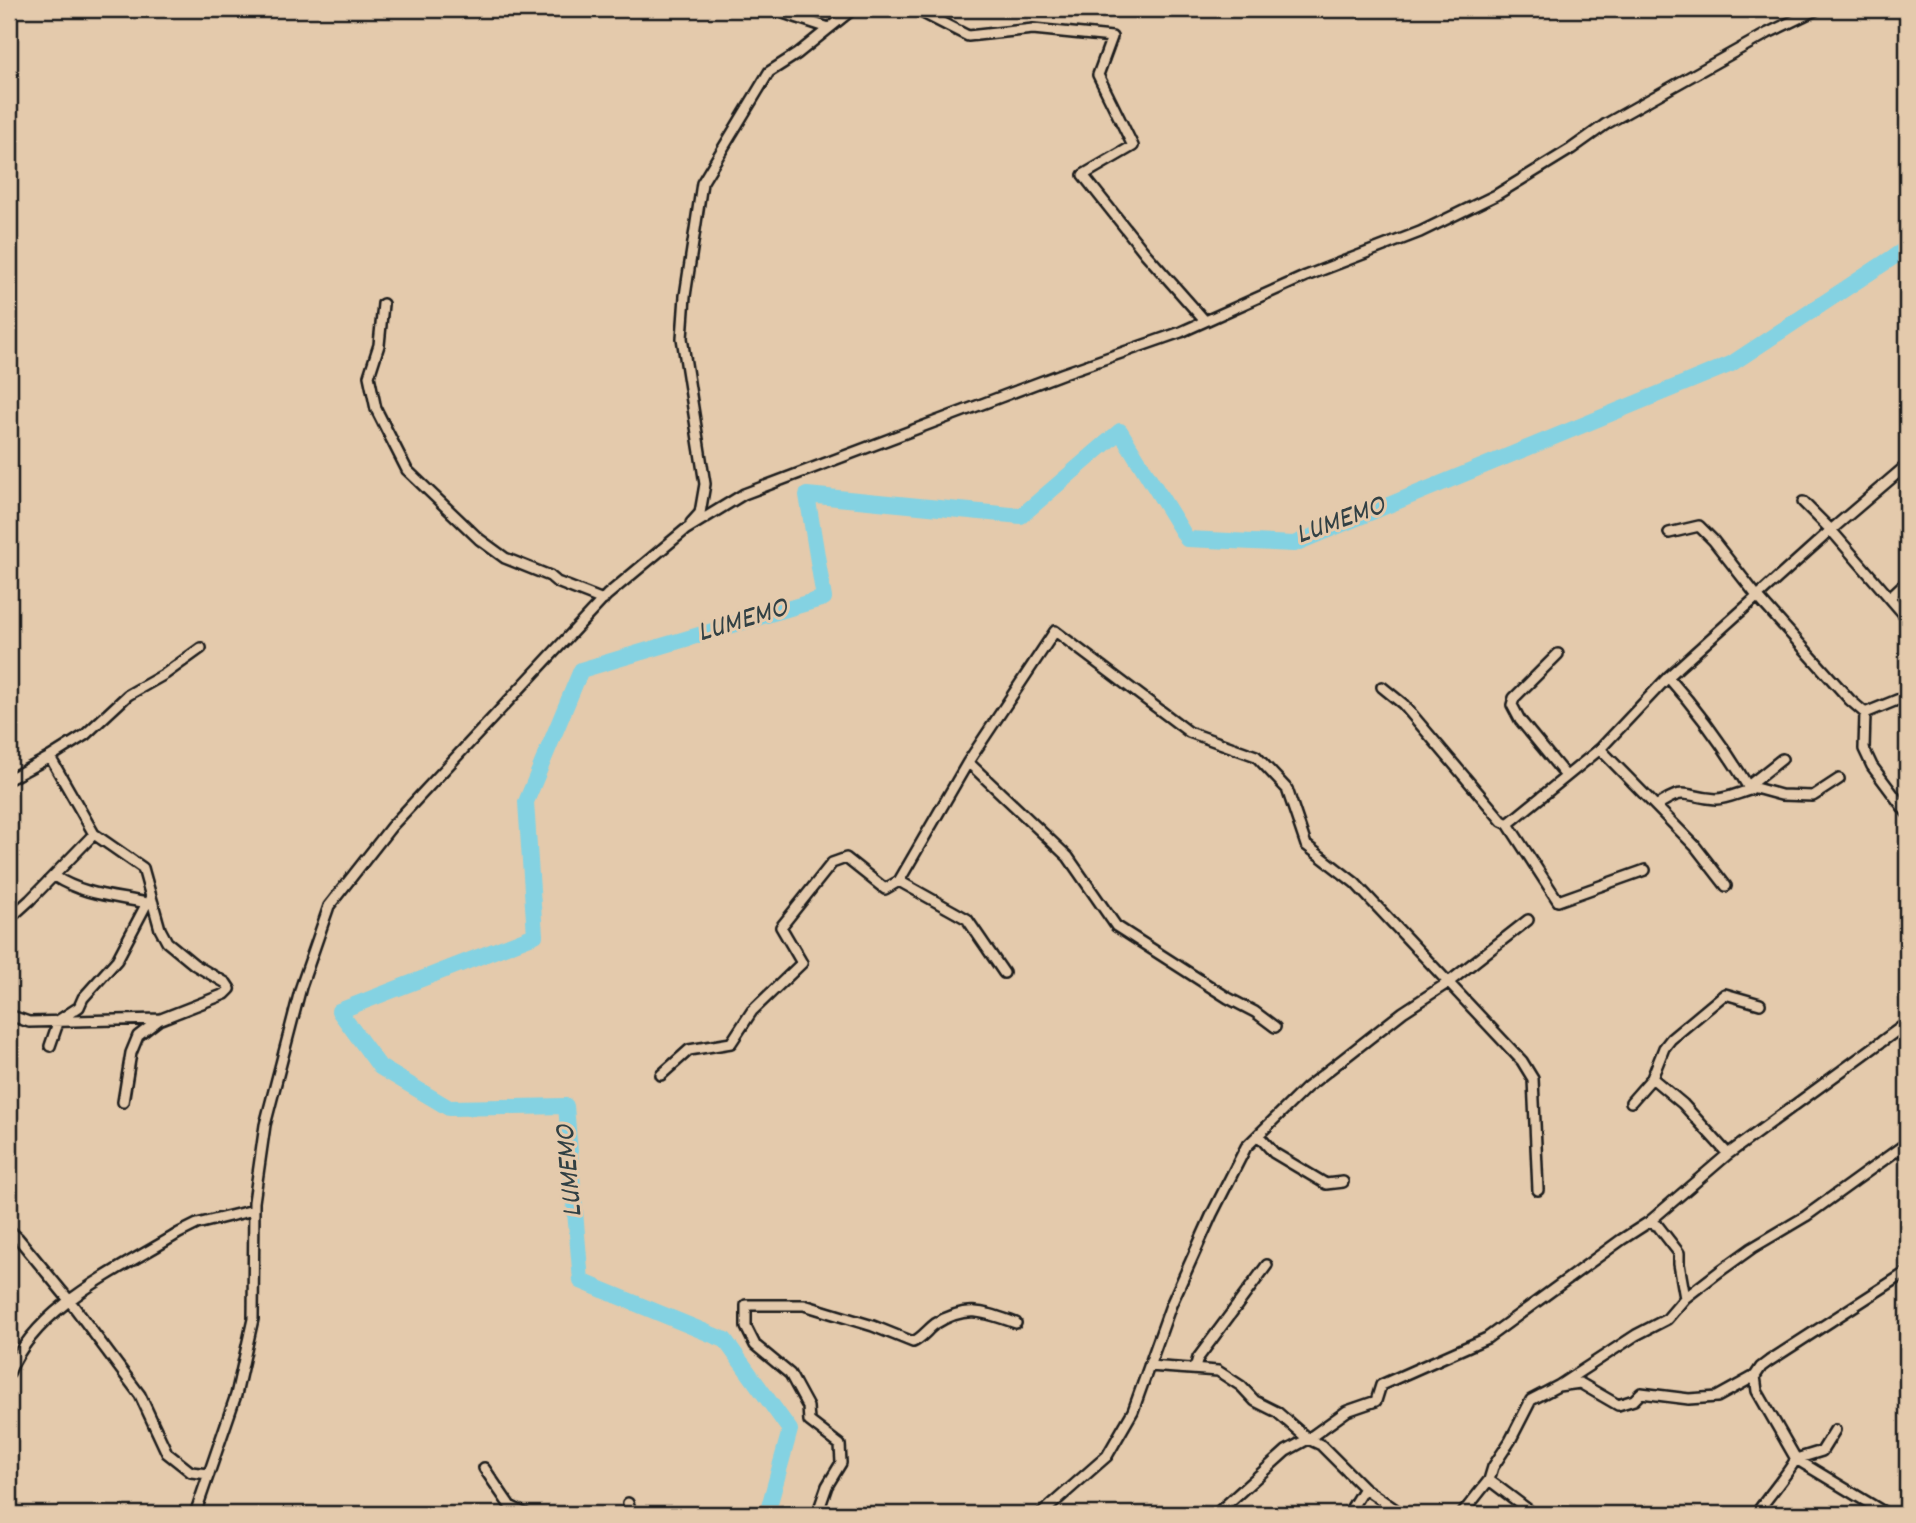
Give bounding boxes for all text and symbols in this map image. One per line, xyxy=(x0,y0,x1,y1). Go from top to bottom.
water label: LUMEMO xyxy=(1290,485,1394,558)
water label: LUMEMO xyxy=(692,587,795,656)
water label: LUMEMO xyxy=(545,1121,596,1219)

